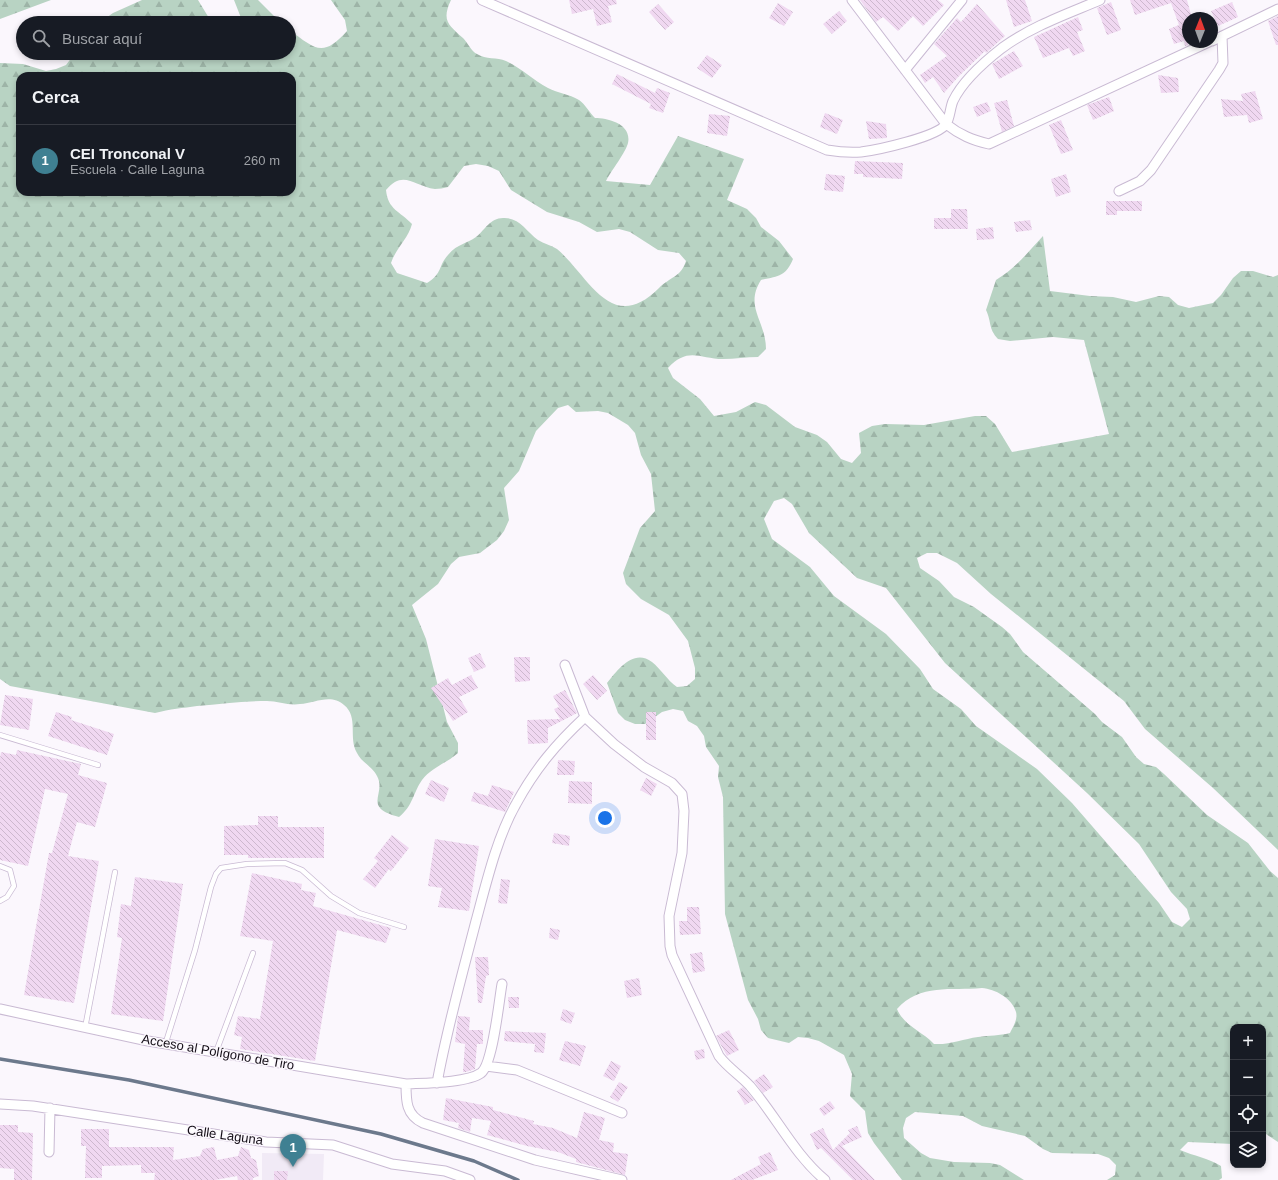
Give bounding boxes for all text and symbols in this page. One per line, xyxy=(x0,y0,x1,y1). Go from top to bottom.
north arrow xyxy=(1182,12,1218,48)
search box xyxy=(16,16,296,60)
icon: search xyxy=(30,27,52,49)
text: Buscar aquí xyxy=(62,30,142,47)
text: Cerca xyxy=(32,88,79,107)
text: CEI Tronconal V xyxy=(70,145,185,162)
text: 1 xyxy=(41,153,49,168)
text: 260 m xyxy=(244,153,280,168)
text: Escuela · Calle Laguna xyxy=(70,162,204,177)
your location xyxy=(595,808,615,828)
map controls xyxy=(1230,1024,1266,1168)
button: + xyxy=(1230,1024,1266,1060)
street label: Acceso al Polígono de Tiro xyxy=(141,1031,295,1073)
button: − xyxy=(1230,1060,1266,1096)
button: locate xyxy=(1230,1096,1266,1132)
street label: Calle Laguna xyxy=(186,1122,265,1148)
button: layers xyxy=(1230,1132,1266,1168)
pin: 1 xyxy=(280,1134,306,1167)

